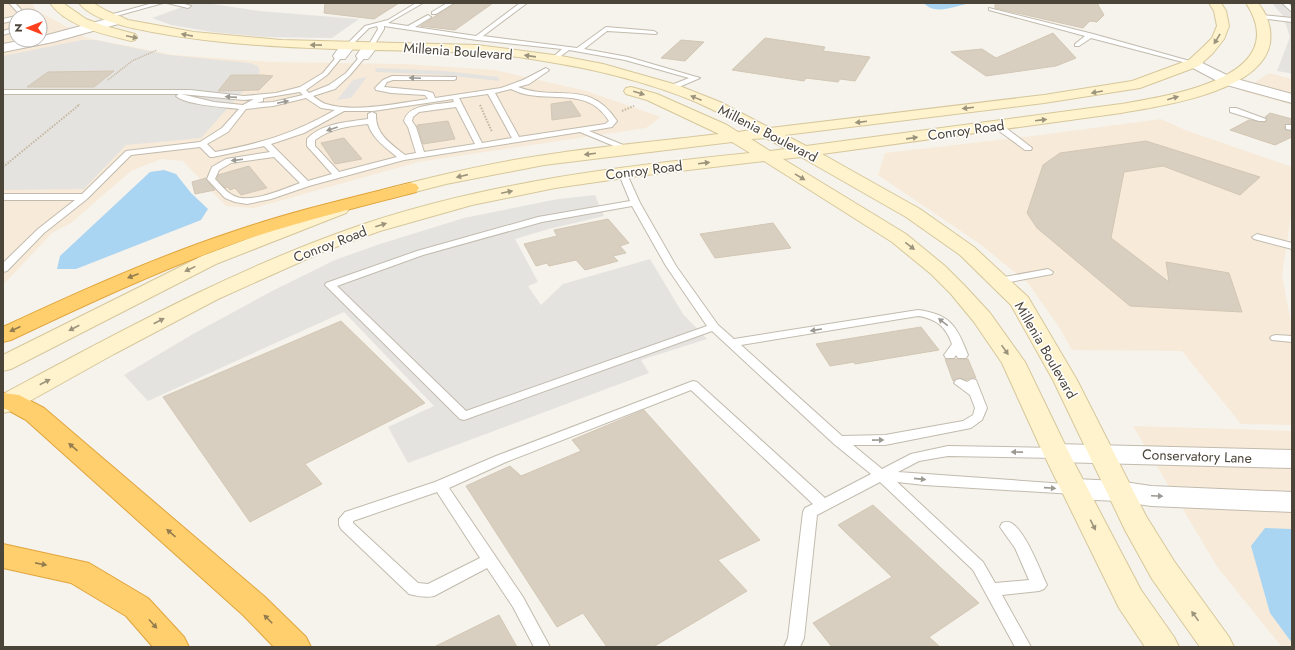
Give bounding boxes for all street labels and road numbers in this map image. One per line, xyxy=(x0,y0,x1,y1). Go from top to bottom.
street label: Millenia Boulevard xyxy=(403,37,513,65)
street label: Millenia Boulevard xyxy=(715,99,821,167)
street label: Conroy Road xyxy=(926,115,1006,145)
street label: Conroy Road xyxy=(604,155,684,185)
street label: Conroy Road xyxy=(290,221,370,267)
street label: Millenia Boulevard xyxy=(1010,298,1082,402)
street label: Conservatory Lane xyxy=(1142,444,1252,468)

